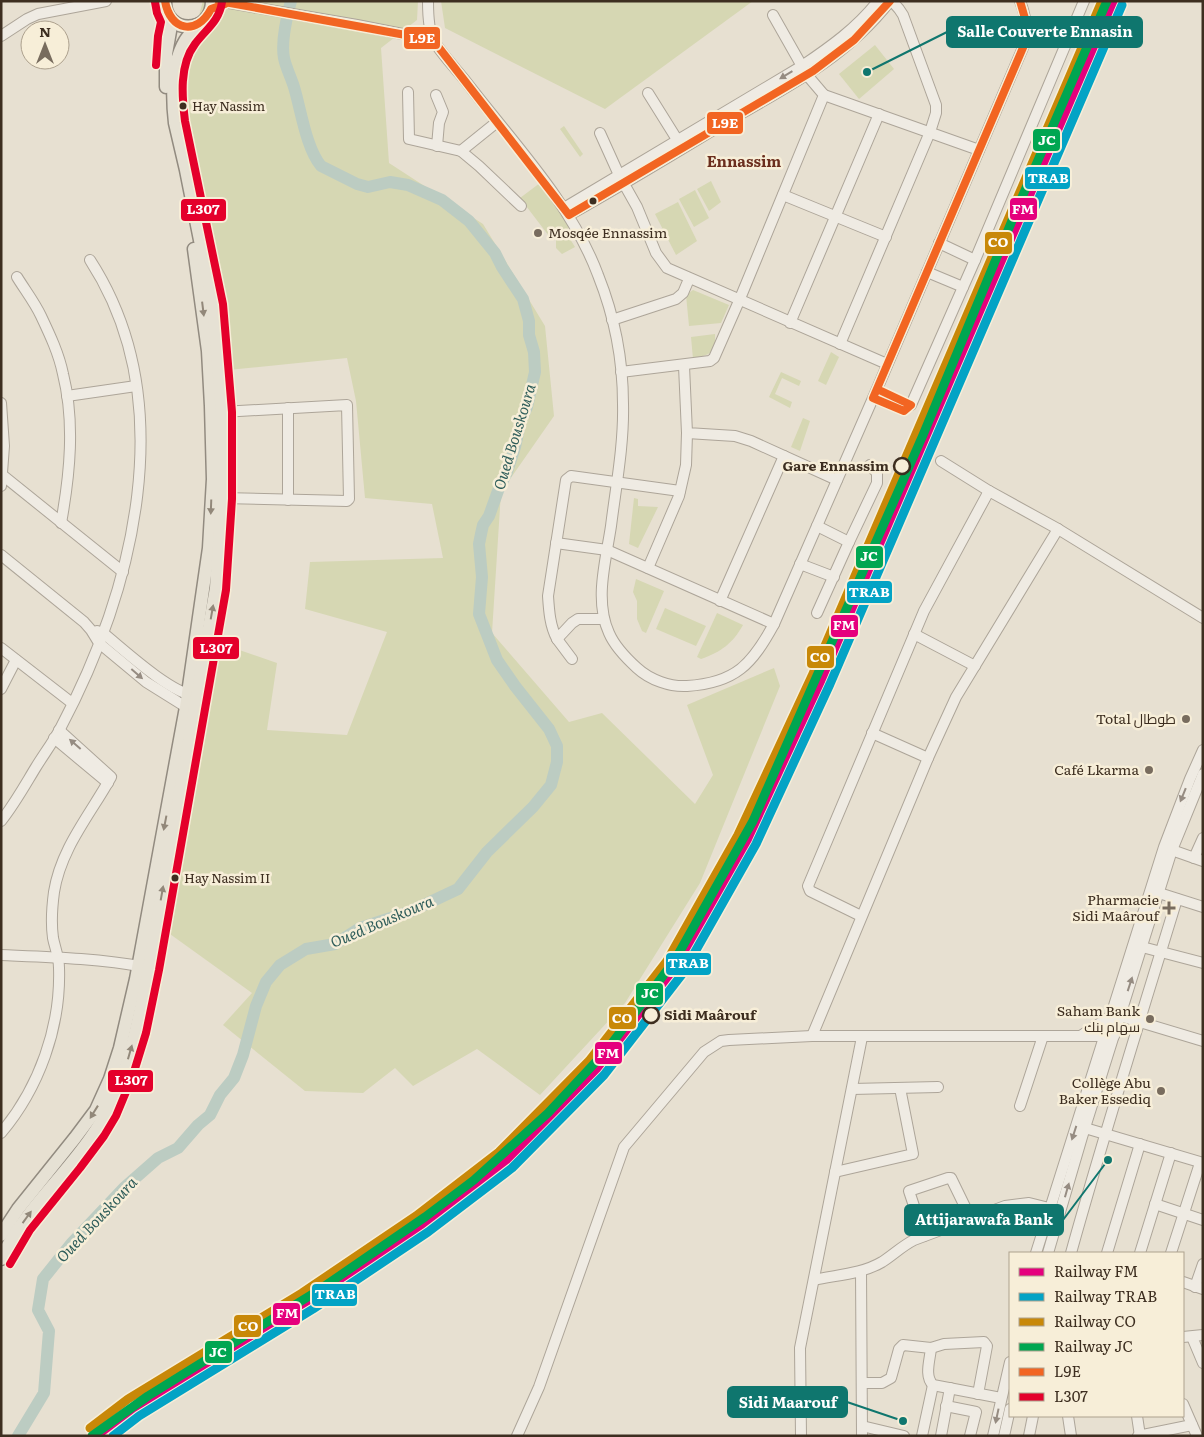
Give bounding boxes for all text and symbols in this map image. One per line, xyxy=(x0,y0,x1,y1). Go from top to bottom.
callout: Salle Couverte Ennasin xyxy=(947,17,1142,47)
text: Salle Couverte Ennasin xyxy=(957,19,1133,42)
north arrow xyxy=(20,20,70,70)
text: N xyxy=(39,21,51,41)
line badge: L9E xyxy=(403,26,441,50)
text: L9E xyxy=(409,27,435,47)
one-way arrow xyxy=(780,71,793,80)
place label: Hay Nassim xyxy=(192,96,265,115)
marker: Hay Nassim xyxy=(178,101,188,111)
line badge: L9E xyxy=(706,111,744,135)
text: L9E xyxy=(712,112,738,132)
line badge: JC xyxy=(1032,128,1061,152)
text: JC xyxy=(1038,129,1056,149)
district label: Ennassim xyxy=(707,149,781,172)
line badge: TRAB xyxy=(1024,166,1071,190)
text: TRAB xyxy=(1027,167,1069,187)
unlabelled marker xyxy=(588,196,598,206)
line badge: FM xyxy=(1009,197,1038,221)
line badge: L307 xyxy=(180,198,227,222)
text: L307 xyxy=(186,198,220,218)
text: FM xyxy=(1012,198,1035,218)
place label: Mosqée Ennassim xyxy=(548,222,668,242)
marker: Mosqée Ennassim xyxy=(532,227,544,239)
line badge: CO xyxy=(984,231,1013,255)
text: CO xyxy=(988,231,1008,251)
one-way arrow xyxy=(199,302,207,318)
water label: Oued Bouskoura xyxy=(487,380,541,492)
place label: Gare Ennassim xyxy=(783,455,889,475)
marker: Gare Ennassim xyxy=(893,457,911,475)
one-way arrow xyxy=(207,499,215,515)
line badge: JC xyxy=(855,545,884,569)
text: JC xyxy=(860,545,878,565)
line badge: TRAB xyxy=(846,580,893,604)
text: TRAB xyxy=(848,581,890,601)
one-way arrow xyxy=(208,604,216,620)
line badge: FM xyxy=(830,614,859,638)
text: FM xyxy=(833,614,856,634)
line badge: L307 xyxy=(192,636,240,660)
text: L307 xyxy=(199,637,233,657)
line badge: CO xyxy=(806,645,835,669)
text: CO xyxy=(810,646,830,666)
one-way arrow xyxy=(130,668,142,680)
place label: Total طوطال xyxy=(1096,708,1176,728)
marker: Total طوطال xyxy=(1180,713,1192,725)
one-way arrow xyxy=(70,738,82,750)
place label: Café Lkarma xyxy=(1054,759,1139,779)
marker: Café Lkarma xyxy=(1143,764,1155,776)
one-way arrow xyxy=(1179,788,1187,803)
one-way arrow xyxy=(160,815,168,831)
place label: Hay Nassim II xyxy=(184,868,270,887)
marker: Hay Nassim II xyxy=(170,873,180,883)
one-way arrow xyxy=(159,884,167,900)
water label: Oued Bouskoura xyxy=(326,888,437,953)
place label: Pharmacie Sidi Maârouf xyxy=(1072,889,1161,925)
marker: Pharmacie Sidi Maârouf xyxy=(1163,902,1175,914)
line badge: TRAB xyxy=(665,952,712,976)
text: TRAB xyxy=(667,952,709,972)
one-way arrow xyxy=(1127,977,1135,992)
line badge: JC xyxy=(635,982,664,1006)
text: JC xyxy=(641,982,659,1002)
place label: Saham Bank سهام بنك xyxy=(1057,1000,1140,1037)
place label: Sidi Maârouf xyxy=(664,1004,758,1024)
line badge: CO xyxy=(608,1006,637,1030)
marker: Sidi Maârouf xyxy=(642,1006,660,1024)
text: CO xyxy=(612,1007,632,1027)
marker: Saham Bank سهام بنك xyxy=(1144,1013,1156,1025)
line badge: FM xyxy=(594,1041,623,1065)
text: FM xyxy=(597,1042,620,1062)
one-way arrow xyxy=(126,1044,134,1059)
line badge: L307 xyxy=(107,1069,154,1093)
text: L307 xyxy=(114,1069,148,1089)
place label: Collège Abu Baker Essediq xyxy=(1059,1072,1152,1108)
marker: Collège Abu Baker Essediq xyxy=(1155,1085,1167,1097)
one-way arrow xyxy=(89,1105,98,1119)
one-way arrow xyxy=(1069,1125,1077,1140)
water label: Oued Bouskoura xyxy=(50,1171,142,1267)
one-way arrow xyxy=(1063,1182,1071,1197)
callout: Attijarawafa Bank xyxy=(905,1205,1063,1235)
text: Attijarawafa Bank xyxy=(915,1207,1054,1230)
one-way arrow xyxy=(21,1211,31,1224)
legend xyxy=(1009,1252,1184,1417)
text: Railway FM xyxy=(1054,1259,1138,1282)
line badge: TRAB xyxy=(311,1283,358,1307)
text: TRAB xyxy=(314,1283,356,1303)
text: Railway TRAB xyxy=(1054,1284,1157,1307)
line badge: FM xyxy=(272,1302,301,1326)
text: FM xyxy=(276,1302,299,1322)
text: Railway CO xyxy=(1054,1309,1136,1332)
line badge: CO xyxy=(233,1314,262,1338)
text: CO xyxy=(238,1315,258,1335)
text: Railway JC xyxy=(1054,1334,1133,1357)
line badge: JC xyxy=(204,1340,233,1364)
text: JC xyxy=(209,1341,227,1361)
text: L9E xyxy=(1054,1359,1081,1382)
text: L307 xyxy=(1054,1384,1088,1407)
callout: Sidi Maarouf xyxy=(728,1387,847,1417)
text: Sidi Maarouf xyxy=(739,1390,839,1413)
one-way arrow xyxy=(993,1408,1001,1424)

